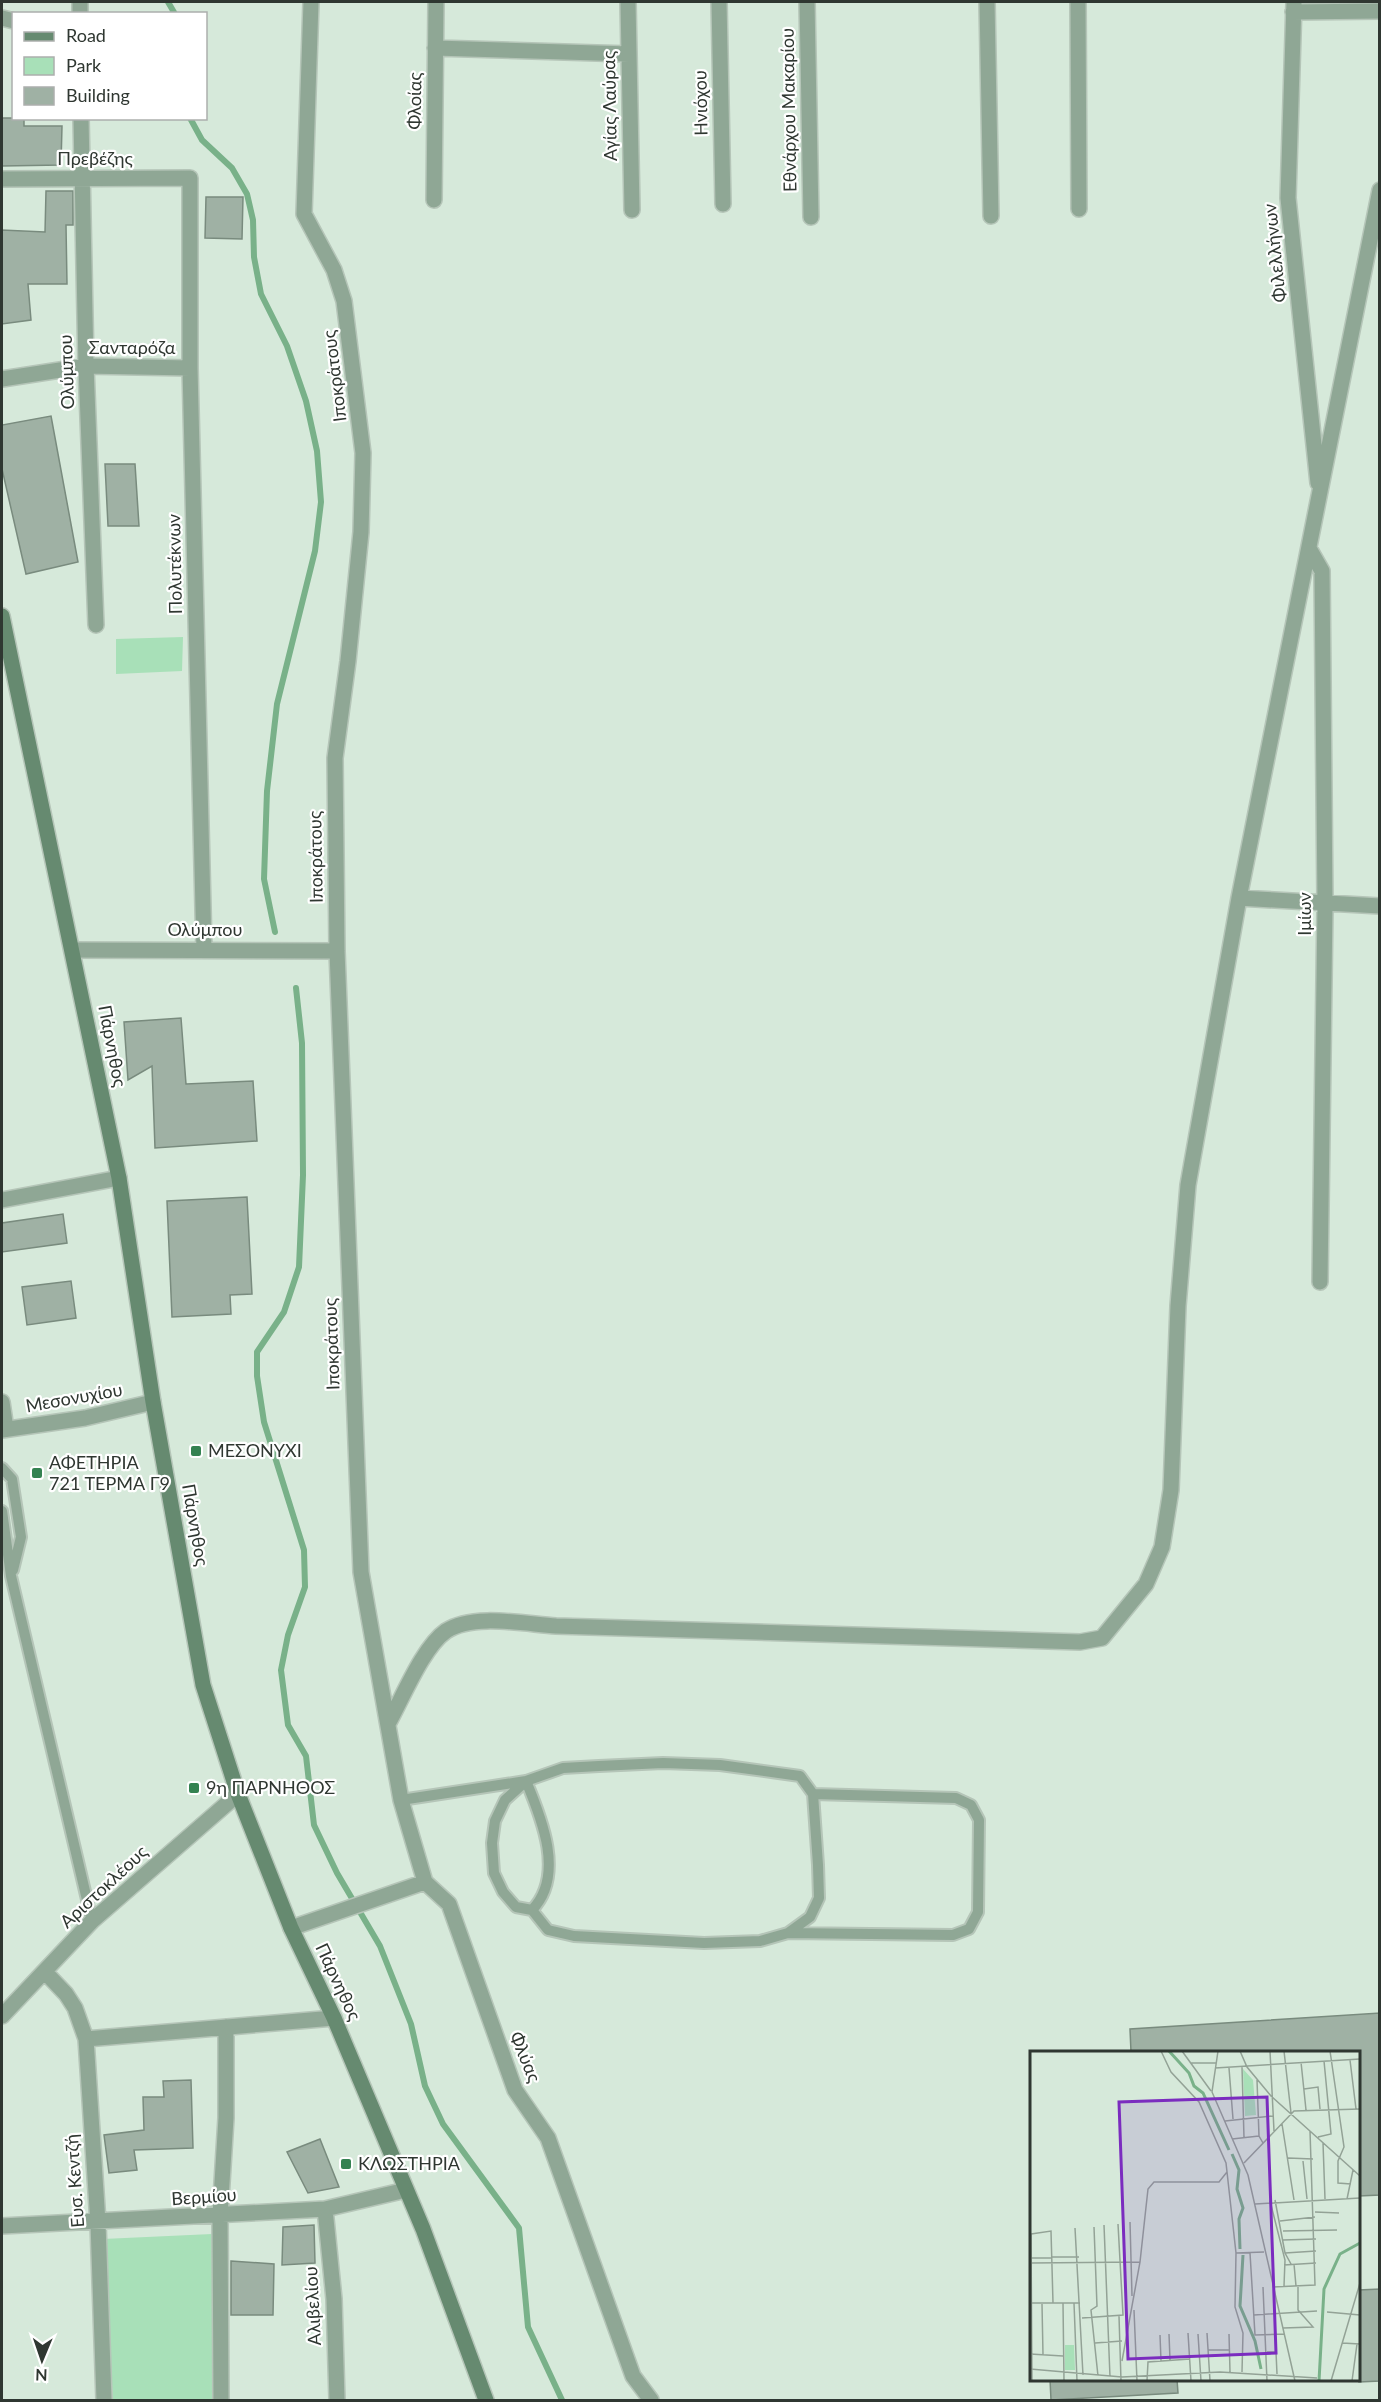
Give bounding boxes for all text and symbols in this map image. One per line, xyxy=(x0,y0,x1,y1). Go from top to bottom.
legend xyxy=(12,12,207,120)
text: Road xyxy=(66,24,106,46)
street label: Εθνάρχου Μακαρίου xyxy=(776,28,800,192)
street label: Αγίας Λαύρας xyxy=(597,50,621,161)
text: Park xyxy=(66,54,102,76)
street label: Ηνιόχου xyxy=(688,70,712,136)
street label: Φλοίας xyxy=(403,71,426,130)
text: Building xyxy=(66,84,130,106)
street label: Πρεβέζης xyxy=(57,147,133,169)
street label: Φιλελλήνων xyxy=(1258,203,1290,304)
street label: Ιποκράτους xyxy=(317,328,351,423)
street label: Ολύμπου xyxy=(54,334,78,410)
street label: Σανταρόζα xyxy=(89,336,176,358)
street label: Πολυτέκνων xyxy=(162,514,186,614)
street label: Ιποκράτους xyxy=(303,810,327,903)
street label: Ιμίων xyxy=(1293,892,1315,936)
street label: Ολύμπου xyxy=(168,918,242,940)
street label: Πάρνηθος xyxy=(94,1003,132,1089)
street label: Ιποκράτους xyxy=(318,1297,344,1391)
street label: Μεσονυχίου xyxy=(24,1378,124,1416)
place label: ΜΕΣΟΝΥΧΙ xyxy=(208,1439,302,1461)
marker: ΜΕΣΟΝΥΧΙ xyxy=(189,1444,203,1458)
place label: ΑΦΕΤΗΡΙΑ 721 ΤΕΡΜΑ Γ9 xyxy=(49,1451,170,1494)
marker: ΑΦΕΤΗΡΙΑ 721 ΤΕΡΜΑ Γ9 xyxy=(30,1466,44,1480)
street label: Πάρνηθος xyxy=(178,1482,214,1568)
place label: 9η ΠΑΡΝΗΘΟΣ xyxy=(206,1776,335,1798)
marker: 9η ΠΑΡΝΗΘΟΣ xyxy=(187,1781,201,1795)
street label: Αριστοκλέους xyxy=(55,1840,152,1932)
street label: Πάρνηθος xyxy=(311,1939,367,2024)
street label: Φλύας xyxy=(506,2028,546,2086)
inset map xyxy=(1030,2051,1360,2381)
street label: Ευσ. Κεντζή xyxy=(60,2134,88,2229)
place label: ΚΛΩΣΤΗΡΙΑ xyxy=(358,2152,461,2174)
marker: ΚΛΩΣΤΗΡΙΑ xyxy=(339,2157,353,2171)
street label: Βερμίου xyxy=(171,2183,237,2209)
street label: Αλιβελίου xyxy=(299,2266,325,2346)
north arrow xyxy=(12,2330,72,2390)
text: N xyxy=(35,2366,48,2385)

